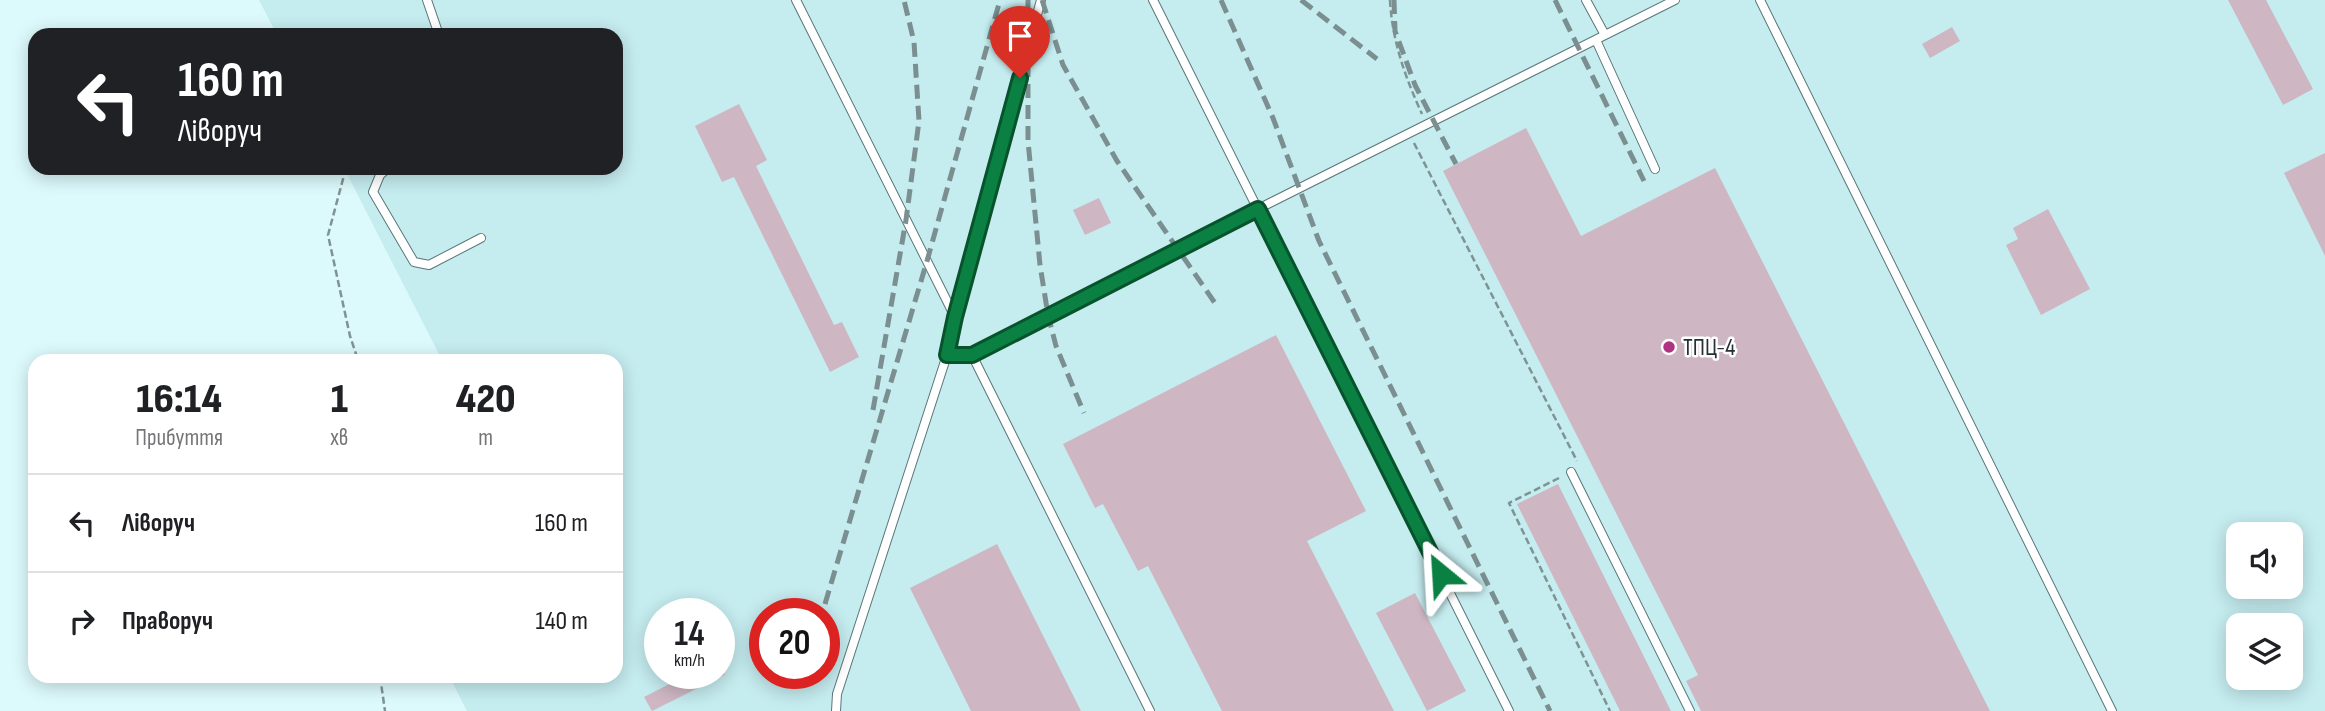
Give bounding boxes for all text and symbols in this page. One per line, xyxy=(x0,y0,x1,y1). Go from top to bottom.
pin xyxy=(990,6,1050,78)
icon: arrive xyxy=(1001,17,1039,55)
text: 160 m xyxy=(178,52,284,111)
icon: left xyxy=(63,56,154,147)
text: Ліворуч xyxy=(178,112,262,151)
place label: ТПЦ-4 xyxy=(1683,333,1735,362)
marker: ТПЦ-4 xyxy=(1661,339,1677,355)
text: 16:14 xyxy=(136,374,222,425)
text: 1 xyxy=(331,374,348,425)
text: 420 xyxy=(456,374,516,425)
text: Прибуття xyxy=(135,424,223,452)
text: хв xyxy=(330,424,348,452)
text: m xyxy=(478,424,493,452)
icon: left xyxy=(63,504,101,542)
text: Ліворуч xyxy=(122,508,195,539)
text: 160 m xyxy=(535,508,588,539)
map controls xyxy=(2226,522,2303,690)
button: sound xyxy=(2226,522,2303,599)
position arrow xyxy=(1404,537,1478,611)
speed limit sign: 20 xyxy=(749,598,840,689)
icon: right xyxy=(63,602,101,640)
text: Праворуч xyxy=(122,606,213,637)
text: 140 m xyxy=(536,606,588,637)
text: 14 xyxy=(674,613,705,656)
button: layers xyxy=(2226,613,2303,690)
text: km/h xyxy=(674,650,705,671)

